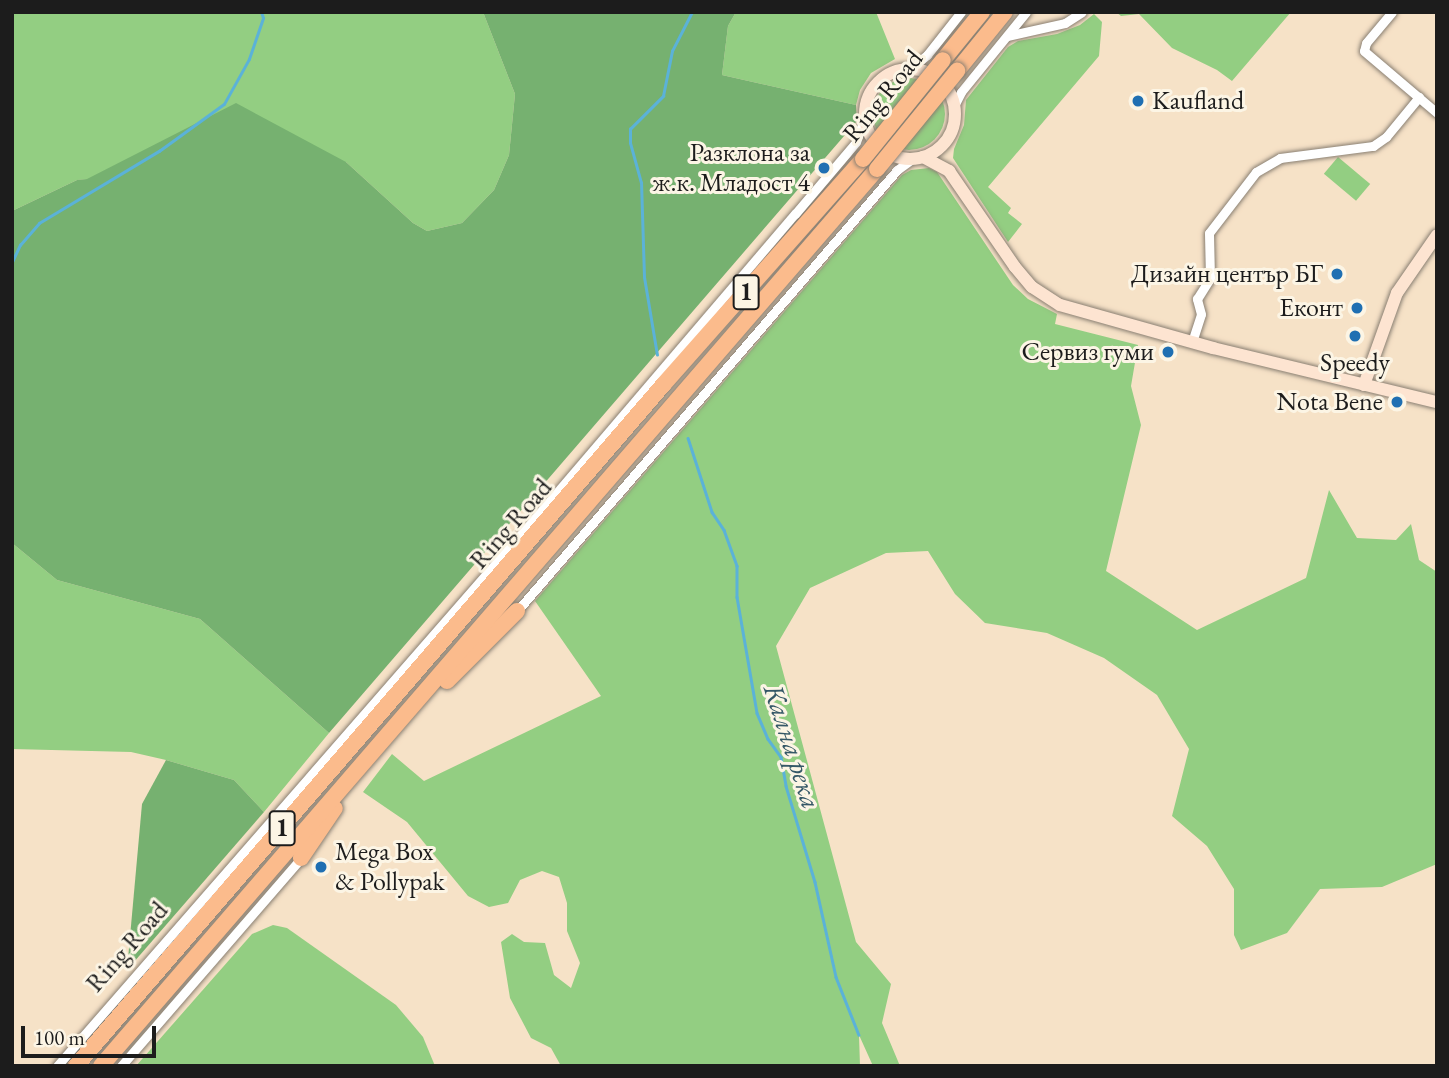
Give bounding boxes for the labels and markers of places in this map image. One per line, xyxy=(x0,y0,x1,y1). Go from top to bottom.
place label: Kaufland xyxy=(1152,85,1244,117)
marker: Kaufland xyxy=(1130,93,1146,109)
place label: Разклона за ж.к. Младост 4 xyxy=(652,137,810,198)
marker: Разклона за ж.к. Младост 4 xyxy=(816,160,832,176)
place label: Дизайн център БГ xyxy=(1131,258,1323,290)
marker: Дизайн център БГ xyxy=(1329,266,1345,282)
place label: Еконт xyxy=(1279,292,1343,324)
marker: Еконт xyxy=(1349,300,1365,316)
marker: Speedy xyxy=(1347,328,1363,344)
place label: Сервиз гуми xyxy=(1021,336,1154,368)
marker: Сервиз гуми xyxy=(1160,344,1176,360)
place label: Speedy xyxy=(1320,347,1390,379)
place label: Nota Bene xyxy=(1277,386,1383,418)
marker: Nota Bene xyxy=(1389,394,1405,410)
place label: Mega Box & Pollypak xyxy=(335,836,445,898)
marker: Mega Box & Pollypak xyxy=(313,859,329,875)

